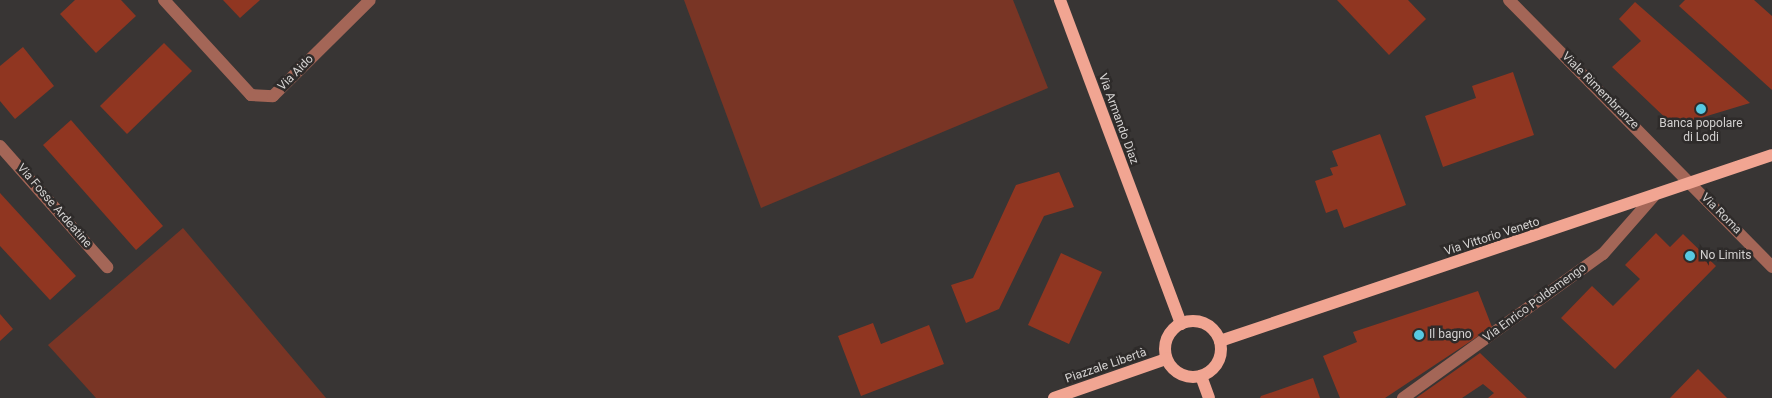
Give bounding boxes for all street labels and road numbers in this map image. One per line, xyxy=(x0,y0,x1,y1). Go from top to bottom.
street label: Viale Rimembranze xyxy=(1558,49,1642,133)
street label: Via Aido xyxy=(275,52,317,94)
street label: Via Armando Diaz xyxy=(1095,72,1141,166)
street label: Via Fosse Ardeatine xyxy=(14,161,94,251)
street label: Via Roma xyxy=(1698,191,1744,237)
street label: Via Vittorio Veneto xyxy=(1443,215,1541,259)
street label: Via Enrico Poldemengo xyxy=(1481,261,1589,345)
street label: Piazzale Libertà xyxy=(1063,345,1149,387)

